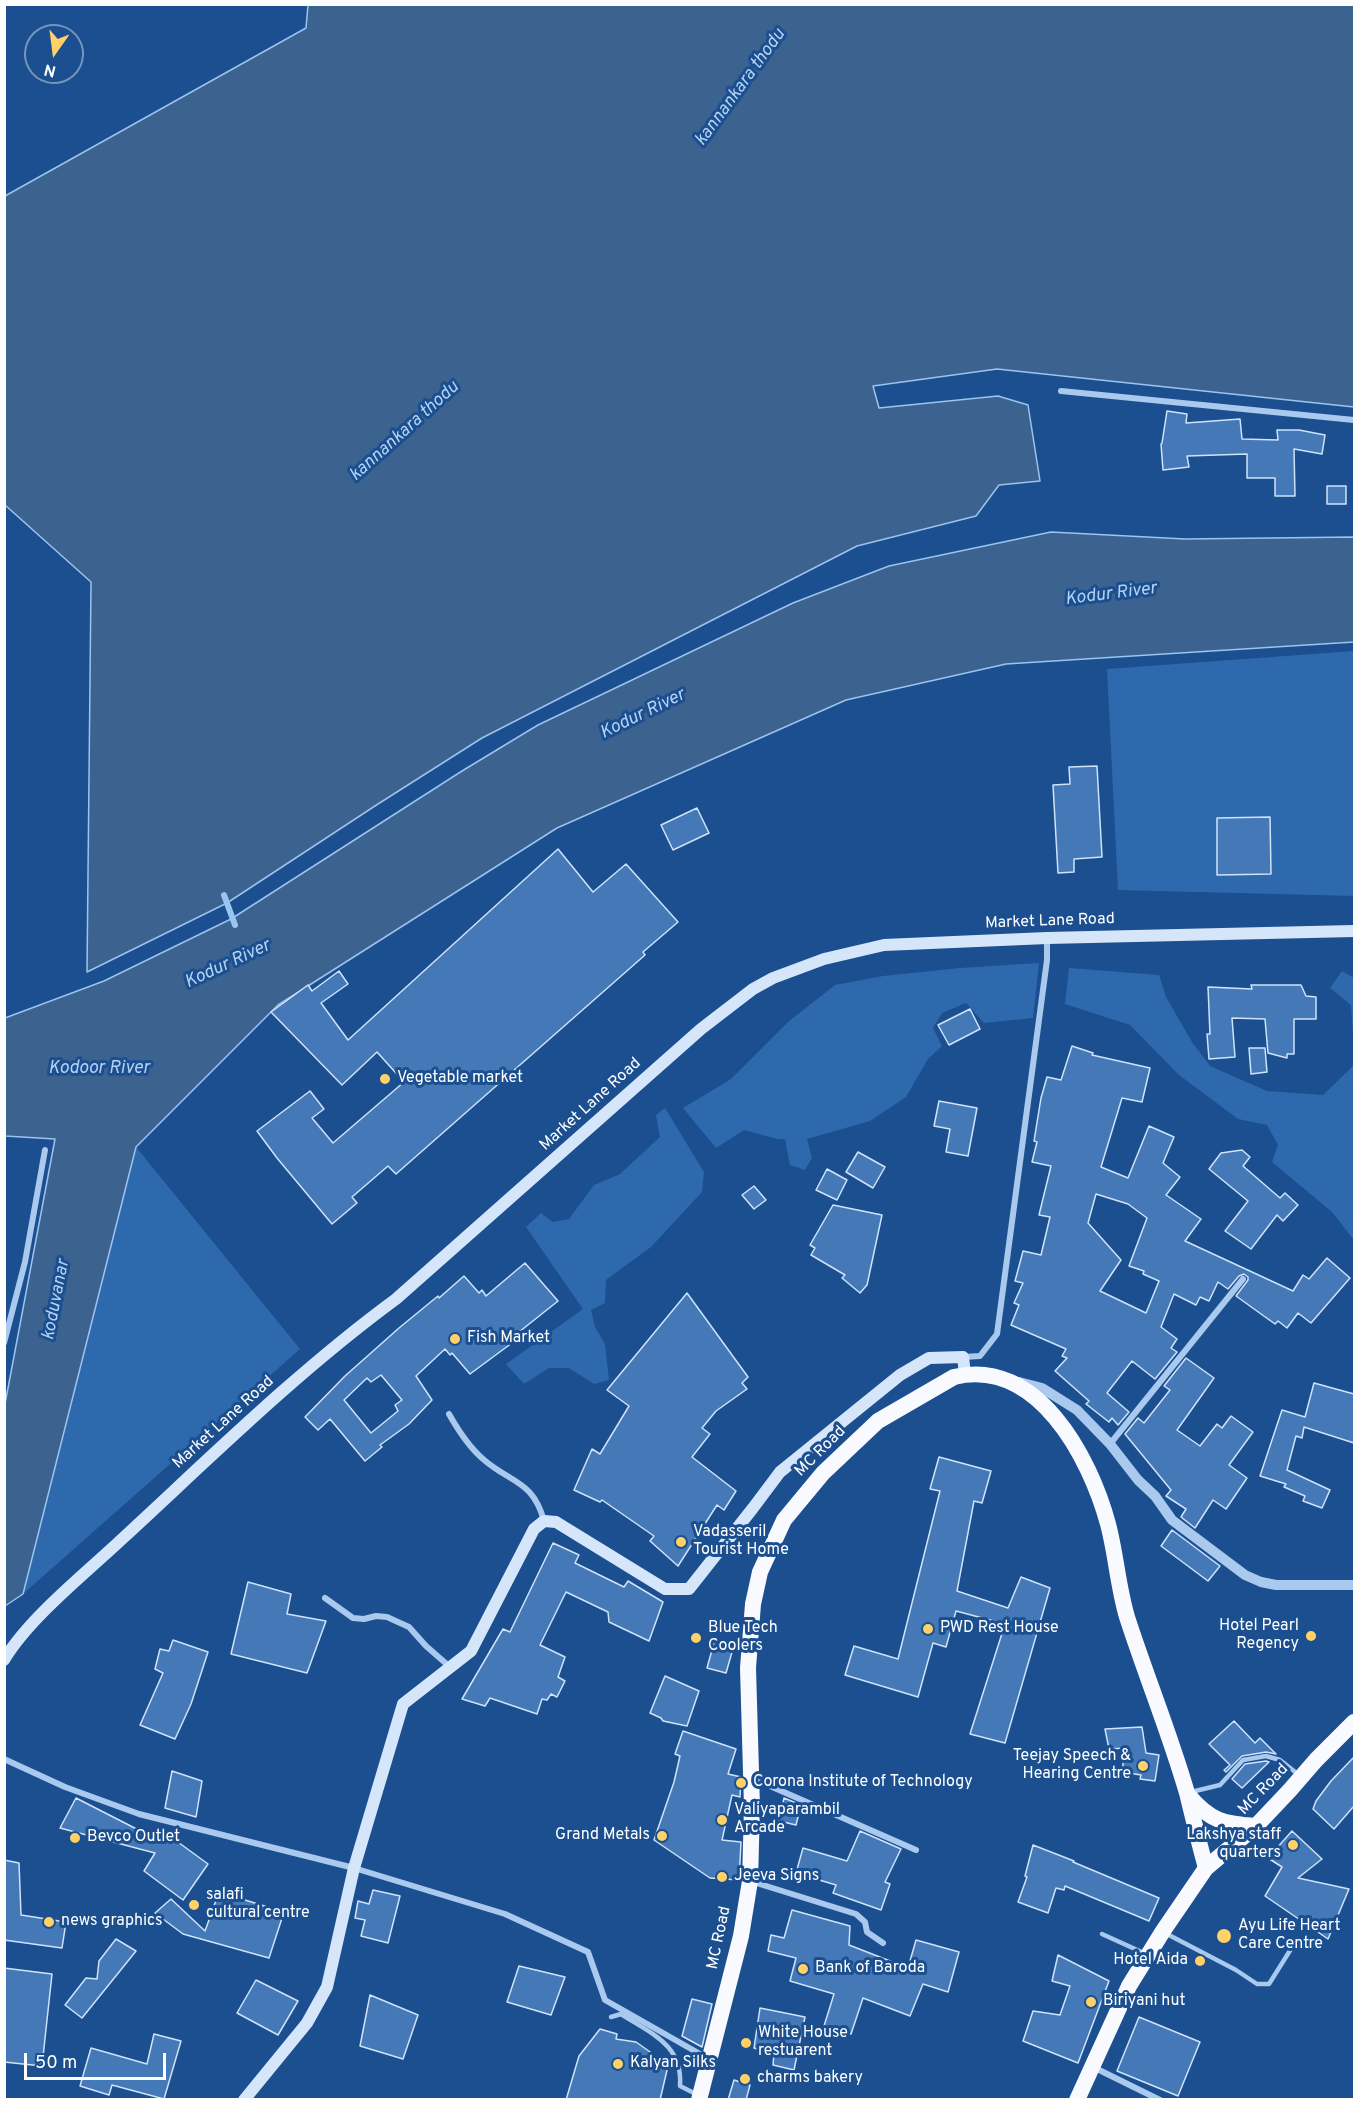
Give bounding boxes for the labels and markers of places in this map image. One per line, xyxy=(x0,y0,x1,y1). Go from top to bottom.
place label: Vegetable market xyxy=(397,1069,523,1089)
marker: Vegetable market xyxy=(378,1072,392,1086)
place label: Fish Market xyxy=(467,1329,550,1349)
marker: Fish Market xyxy=(448,1332,462,1346)
place label: Vadasseril Tourist Home xyxy=(693,1523,789,1561)
marker: Vadasseril Tourist Home xyxy=(674,1535,688,1549)
place label: Hotel Pearl Regency xyxy=(1219,1617,1299,1655)
place label: Blue Tech Coolers xyxy=(708,1619,778,1657)
place label: PWD Rest House xyxy=(940,1619,1059,1639)
marker: PWD Rest House xyxy=(921,1622,935,1636)
marker: Hotel Pearl Regency xyxy=(1304,1629,1318,1643)
marker: Blue Tech Coolers xyxy=(689,1631,703,1645)
place label: Teejay Speech & Hearing Centre xyxy=(1013,1747,1131,1785)
marker: Teejay Speech & Hearing Centre xyxy=(1136,1759,1150,1773)
place label: Corona Institute of Technology xyxy=(753,1773,973,1793)
marker: Corona Institute of Technology xyxy=(734,1776,748,1790)
place label: Valiyaparambil Arcade xyxy=(734,1801,840,1839)
marker: Valiyaparambil Arcade xyxy=(715,1813,729,1827)
place label: Grand Metals xyxy=(555,1826,650,1846)
place label: Lakshya staff quarters xyxy=(1186,1826,1281,1864)
place label: Bevco Outlet xyxy=(87,1828,180,1848)
marker: Grand Metals xyxy=(655,1829,669,1843)
marker: Bevco Outlet xyxy=(68,1831,82,1845)
marker: Lakshya staff quarters xyxy=(1286,1838,1300,1852)
place label: Jeeva Signs xyxy=(734,1867,819,1887)
marker: Jeeva Signs xyxy=(715,1870,729,1884)
place label: salafi cultural centre xyxy=(206,1886,310,1924)
marker: salafi cultural centre xyxy=(187,1898,201,1912)
place label: news graphics xyxy=(61,1912,162,1932)
marker: news graphics xyxy=(42,1915,56,1929)
place label: Ayu Life Heart Care Centre xyxy=(1238,1917,1340,1955)
marker: Ayu Life Heart Care Centre xyxy=(1215,1927,1233,1945)
place label: Hotel Aida xyxy=(1113,1951,1188,1971)
marker: Hotel Aida xyxy=(1193,1954,1207,1968)
place label: Bank of Baroda xyxy=(815,1959,925,1979)
marker: Bank of Baroda xyxy=(796,1962,810,1976)
place label: Biriyani hut xyxy=(1103,1992,1185,2012)
marker: Biriyani hut xyxy=(1084,1995,1098,2009)
place label: White House restuarent xyxy=(758,2024,848,2062)
marker: White House restuarent xyxy=(739,2036,753,2050)
place label: Kalyan Silks xyxy=(630,2054,716,2074)
marker: Kalyan Silks xyxy=(611,2057,625,2071)
place label: charms bakery xyxy=(757,2069,863,2089)
marker: charms bakery xyxy=(738,2072,752,2086)

